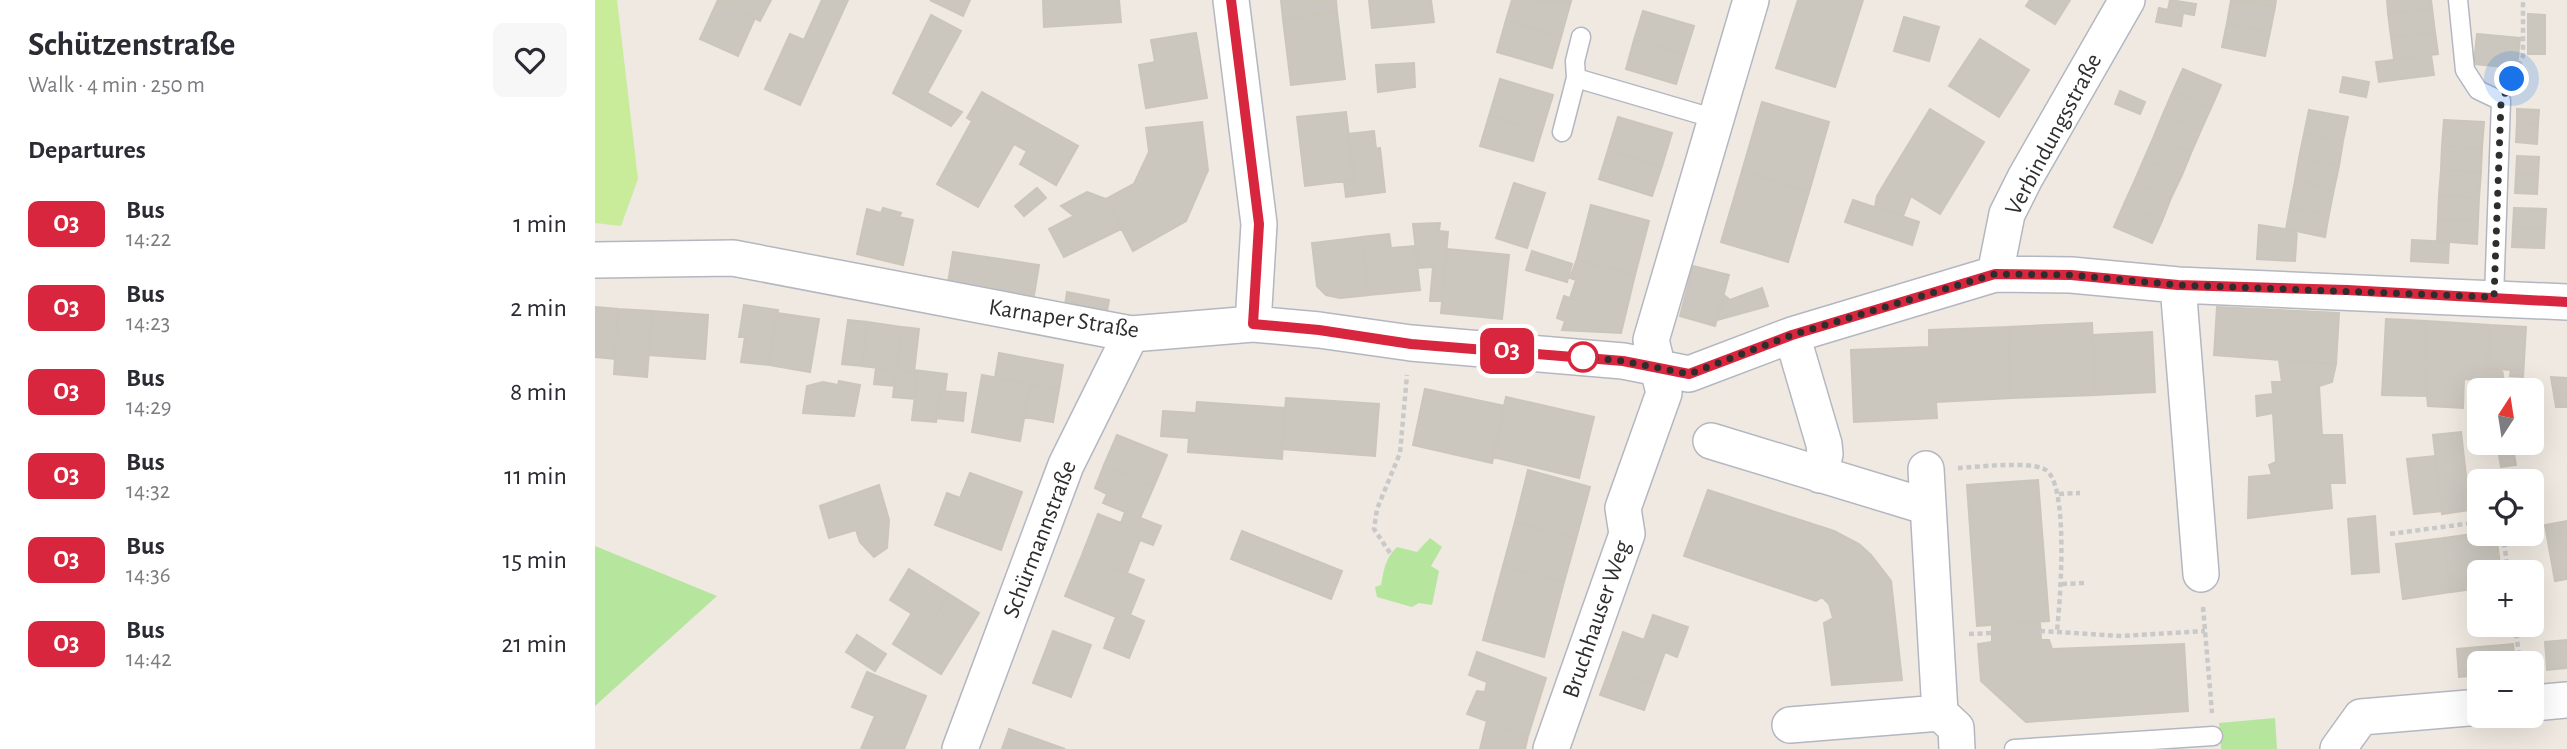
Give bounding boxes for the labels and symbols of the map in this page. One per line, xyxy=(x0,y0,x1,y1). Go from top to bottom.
street label: Verbindungsstraße xyxy=(2001,50,2106,219)
your location xyxy=(2494,61,2529,96)
street label: Karnaper Straße xyxy=(987,295,1141,343)
line badge: O3 xyxy=(1475,328,1539,374)
unlabelled marker xyxy=(1568,342,1598,372)
north arrow xyxy=(2467,378,2545,455)
street label: Schürmannstraße xyxy=(999,457,1081,621)
street label: Bruchhauser Weg xyxy=(1559,537,1635,701)

